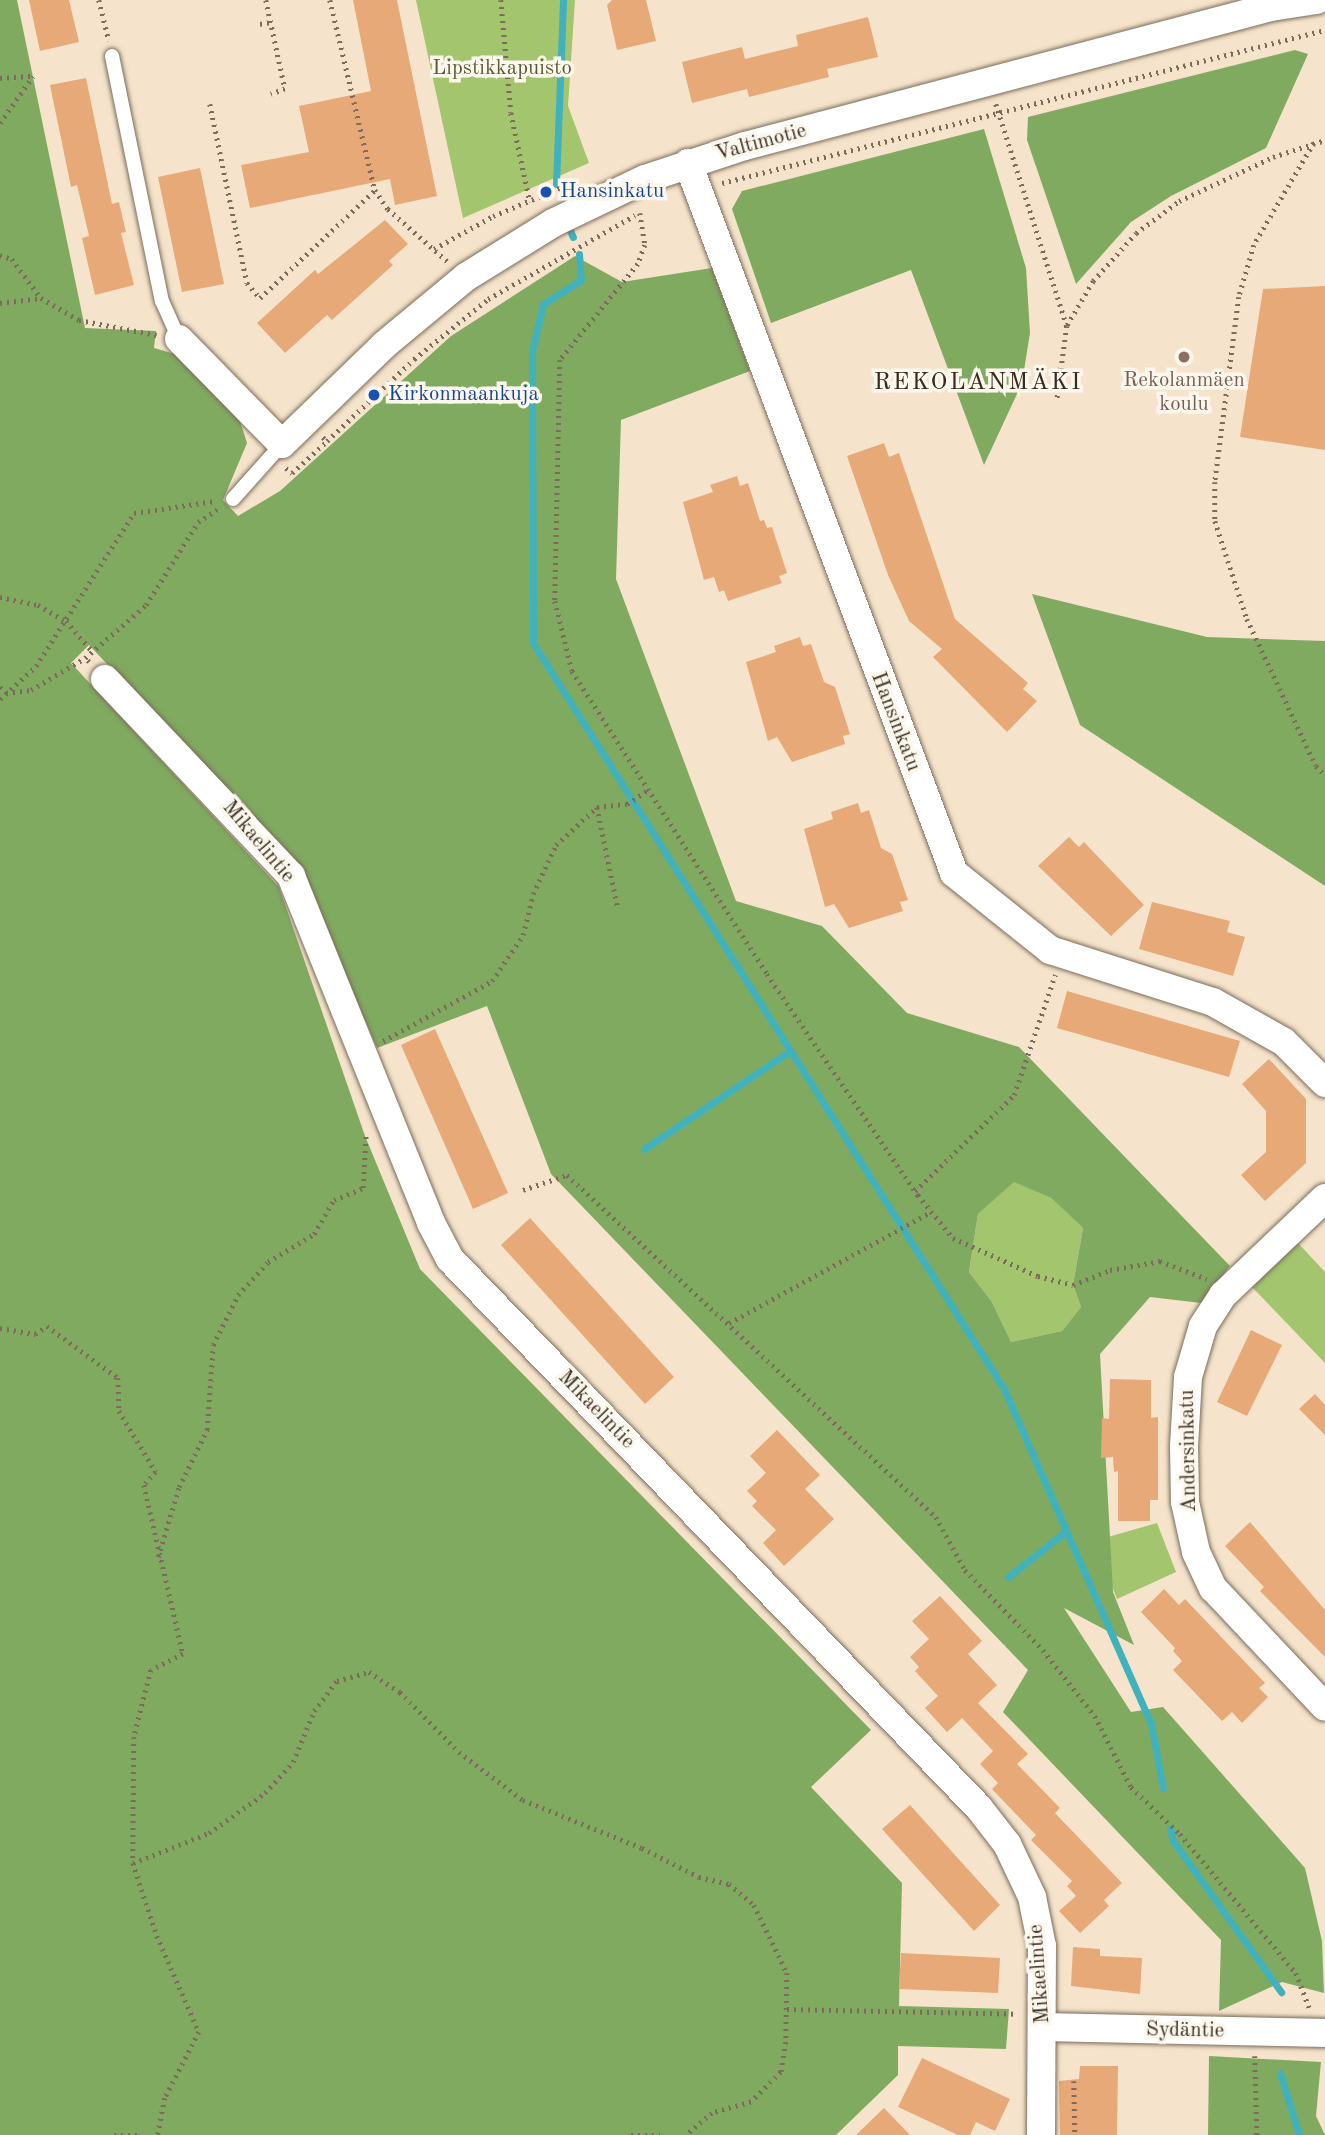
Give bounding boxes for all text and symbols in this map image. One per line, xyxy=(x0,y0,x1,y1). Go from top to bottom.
park label: Lipstikkapuisto xyxy=(432,56,572,82)
street label: Valtimotie xyxy=(713,119,809,167)
place label: Hansinkatu xyxy=(560,179,664,205)
marker: Hansinkatu xyxy=(538,184,554,200)
marker: Rekolanmäen koulu xyxy=(1176,349,1192,365)
place label: Rekolanmäen koulu xyxy=(1123,368,1245,418)
district label: REKOLANMÄKI xyxy=(875,370,1081,398)
place label: Kirkonmaankuja xyxy=(388,382,539,408)
marker: Kirkonmaankuja xyxy=(366,387,382,403)
street label: Hansinkatu xyxy=(865,669,925,775)
street label: Mikaelintie xyxy=(216,796,300,888)
street label: Mikaelintie xyxy=(552,1365,640,1455)
street label: Andersinkatu xyxy=(1175,1389,1203,1513)
street label: Mikaelintie xyxy=(1024,1923,1056,2025)
street label: Sydäntie xyxy=(1146,2018,1224,2044)

